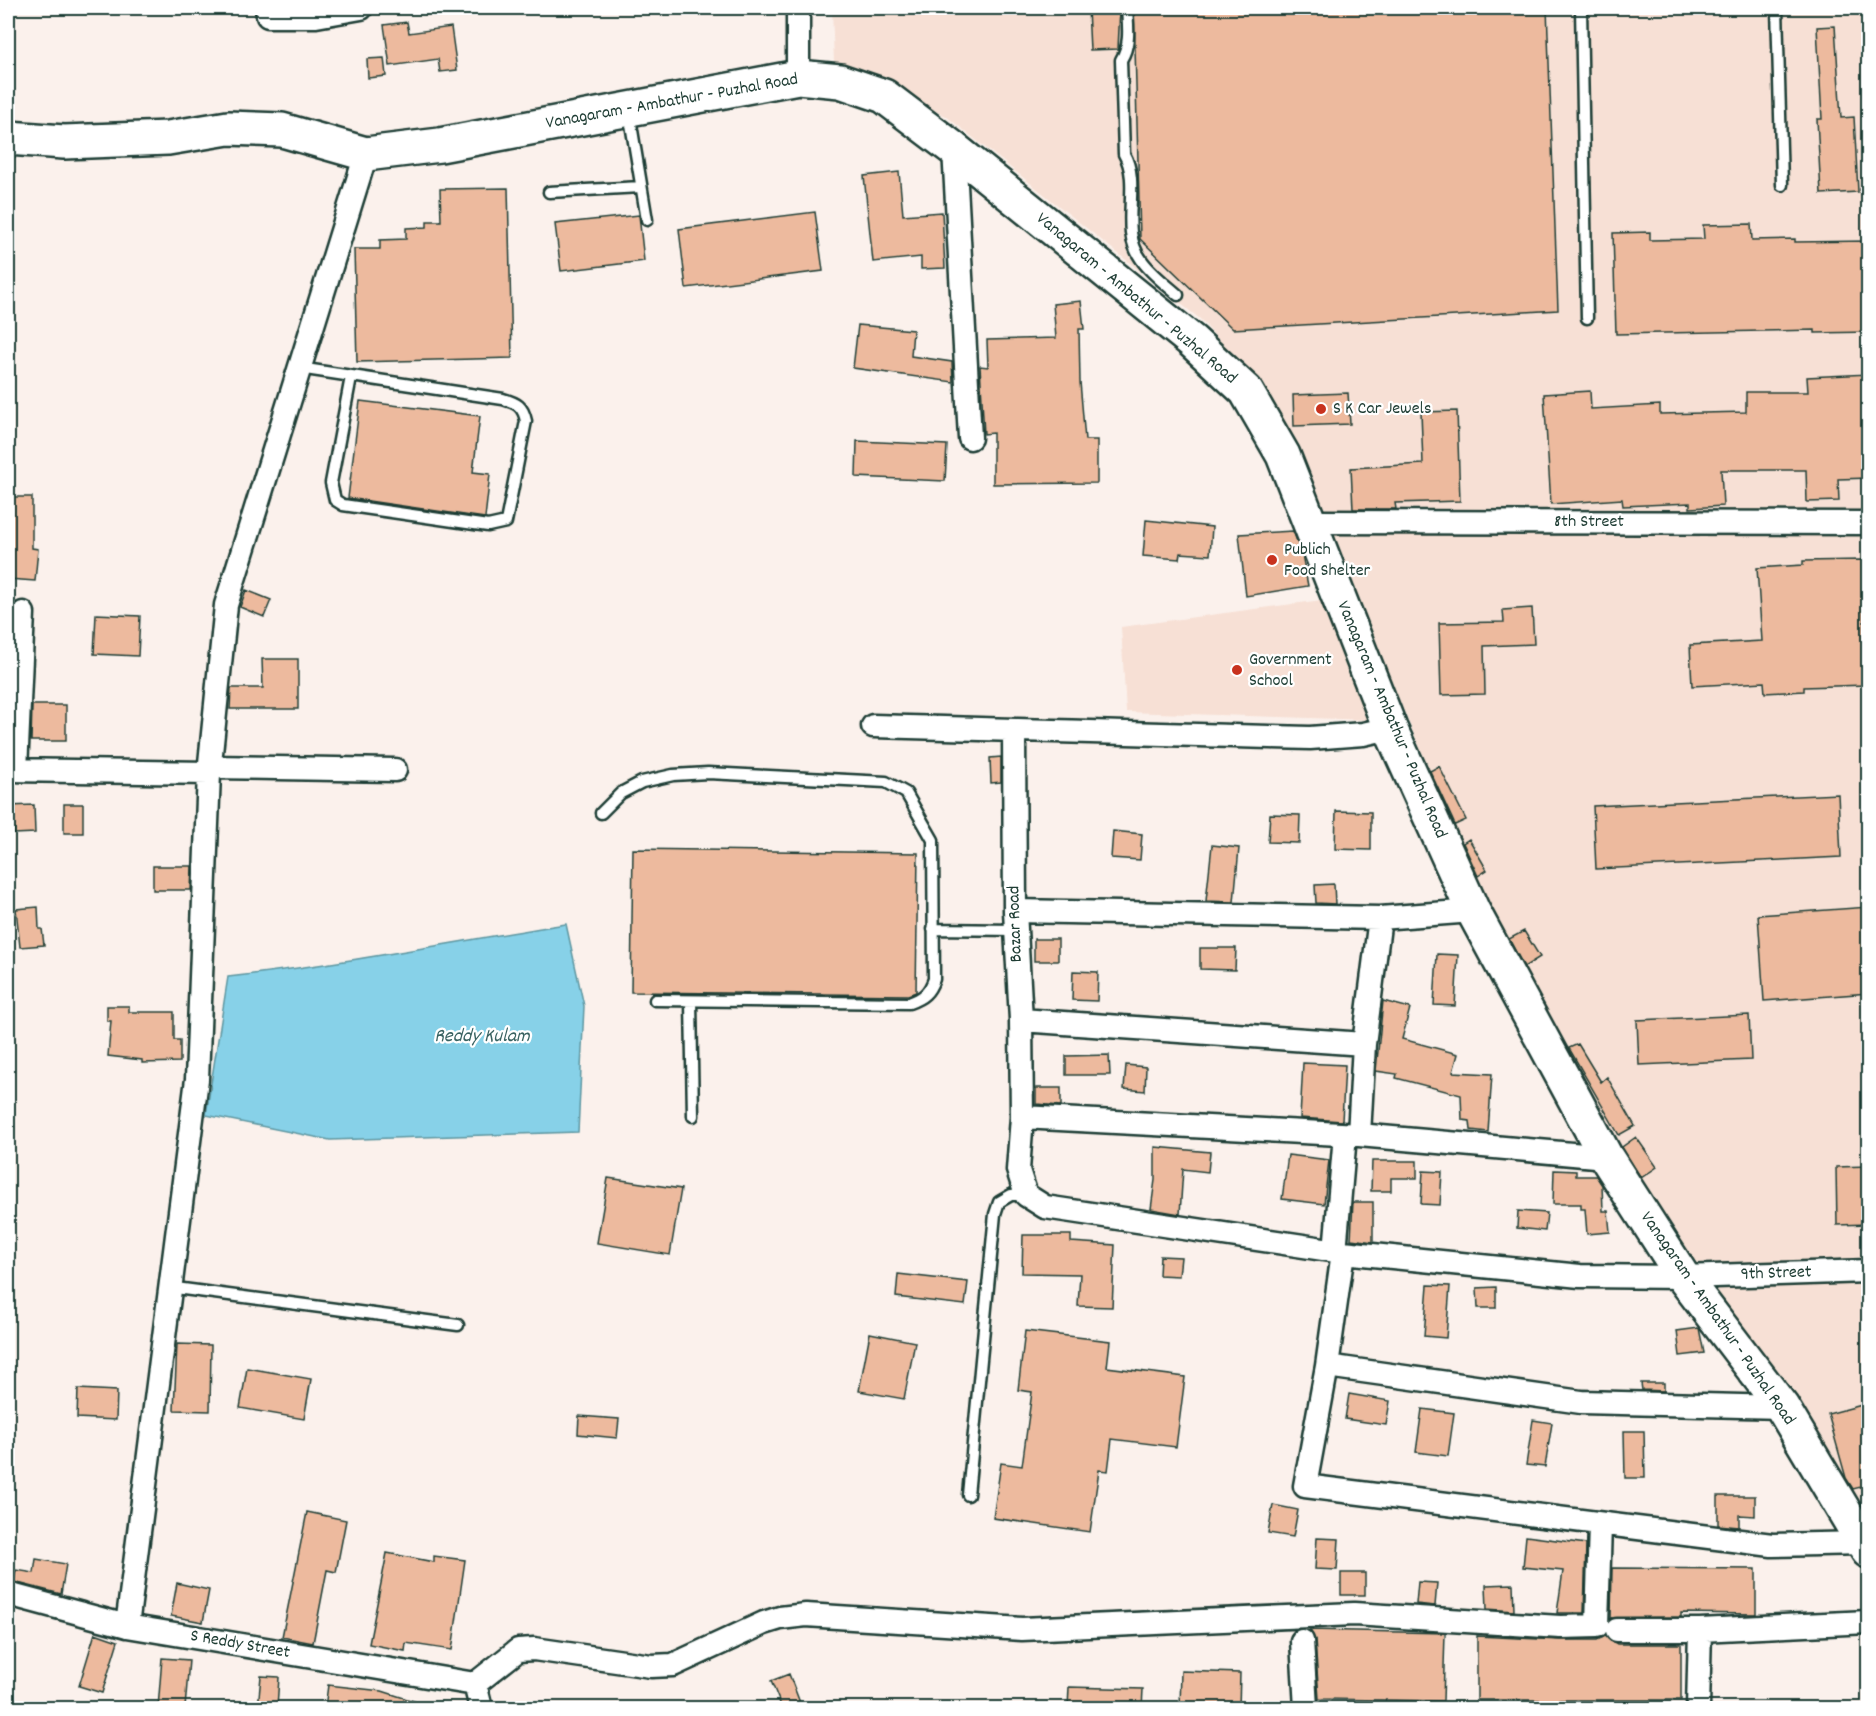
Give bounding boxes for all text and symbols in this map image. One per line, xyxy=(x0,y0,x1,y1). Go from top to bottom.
street label: Vanagaram - Ambathur - Puzhal Road xyxy=(544,67,800,137)
street label: Vanagaram - Ambathur - Puzhal Road xyxy=(1030,207,1242,391)
place label: S K Car Jewels xyxy=(1333,397,1431,422)
marker: S K Car Jewels xyxy=(1314,402,1328,416)
street label: 8th Street xyxy=(1554,510,1624,535)
place label: Publich Food Shelter xyxy=(1284,538,1371,584)
marker: Publich Food Shelter xyxy=(1265,553,1279,567)
street label: Vanagaram - Ambathur - Puzhal Road xyxy=(1330,597,1452,843)
place label: Government School xyxy=(1249,648,1332,694)
marker: Government School xyxy=(1230,663,1244,677)
street label: Bazar Road xyxy=(1002,885,1030,963)
water label: Reddy Kulam xyxy=(434,1023,530,1051)
street label: Vanagaram - Ambathur - Puzhal Road xyxy=(1633,1207,1801,1431)
street label: 9th Street xyxy=(1740,1260,1812,1288)
street label: S Reddy Street xyxy=(188,1624,292,1666)

